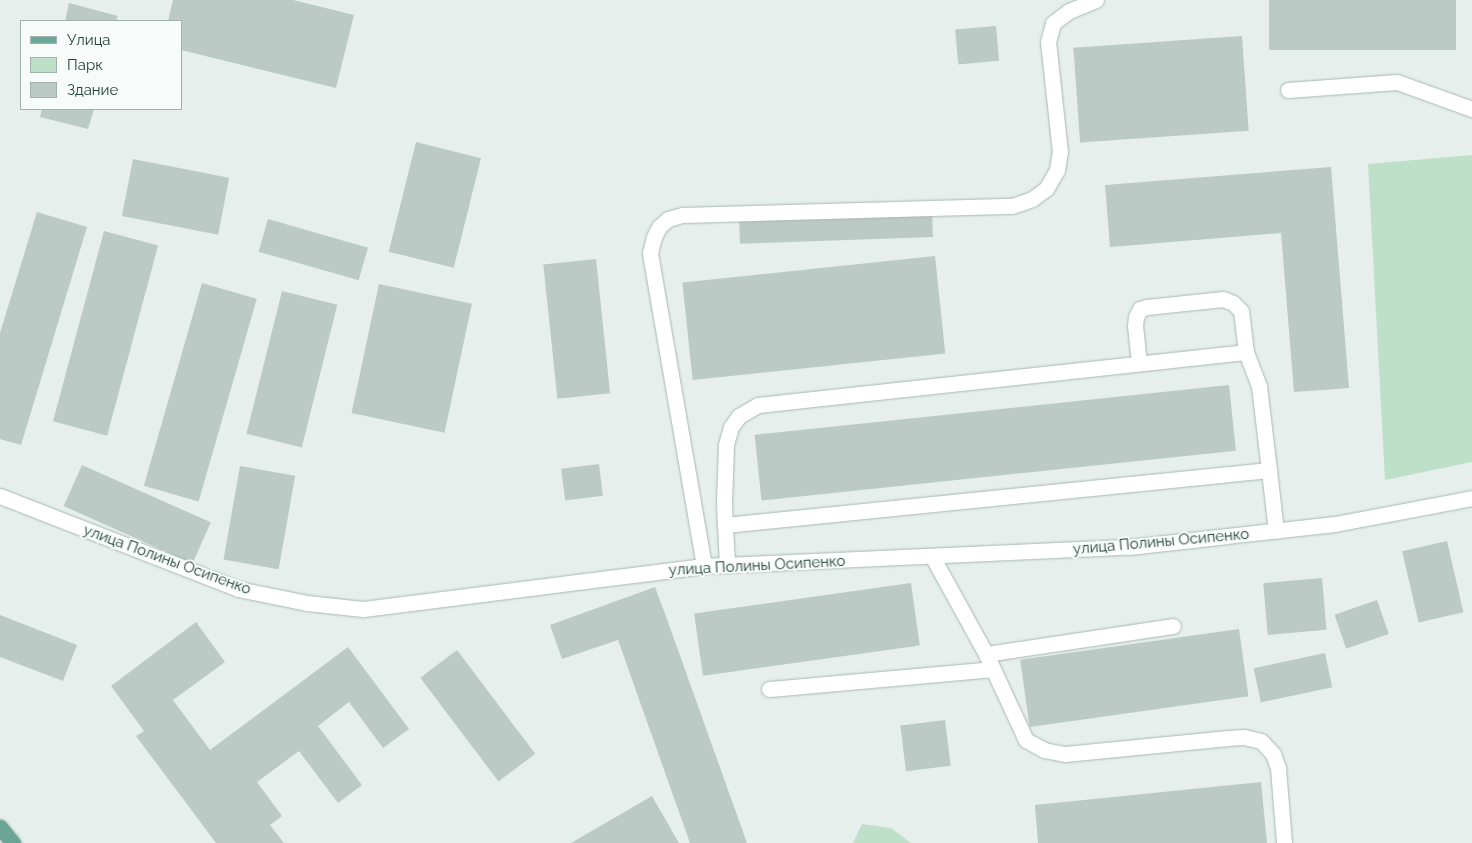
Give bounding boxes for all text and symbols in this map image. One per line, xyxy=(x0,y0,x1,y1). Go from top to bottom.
legend xyxy=(20,20,182,110)
text: Улица xyxy=(67,31,111,49)
text: Парк xyxy=(67,56,103,74)
text: Здание xyxy=(67,81,118,99)
street label: улица Полины Осипенко xyxy=(81,521,253,599)
street label: улица Полины Осипенко xyxy=(1072,525,1250,559)
street label: улица Полины Осипенко xyxy=(668,552,846,580)

